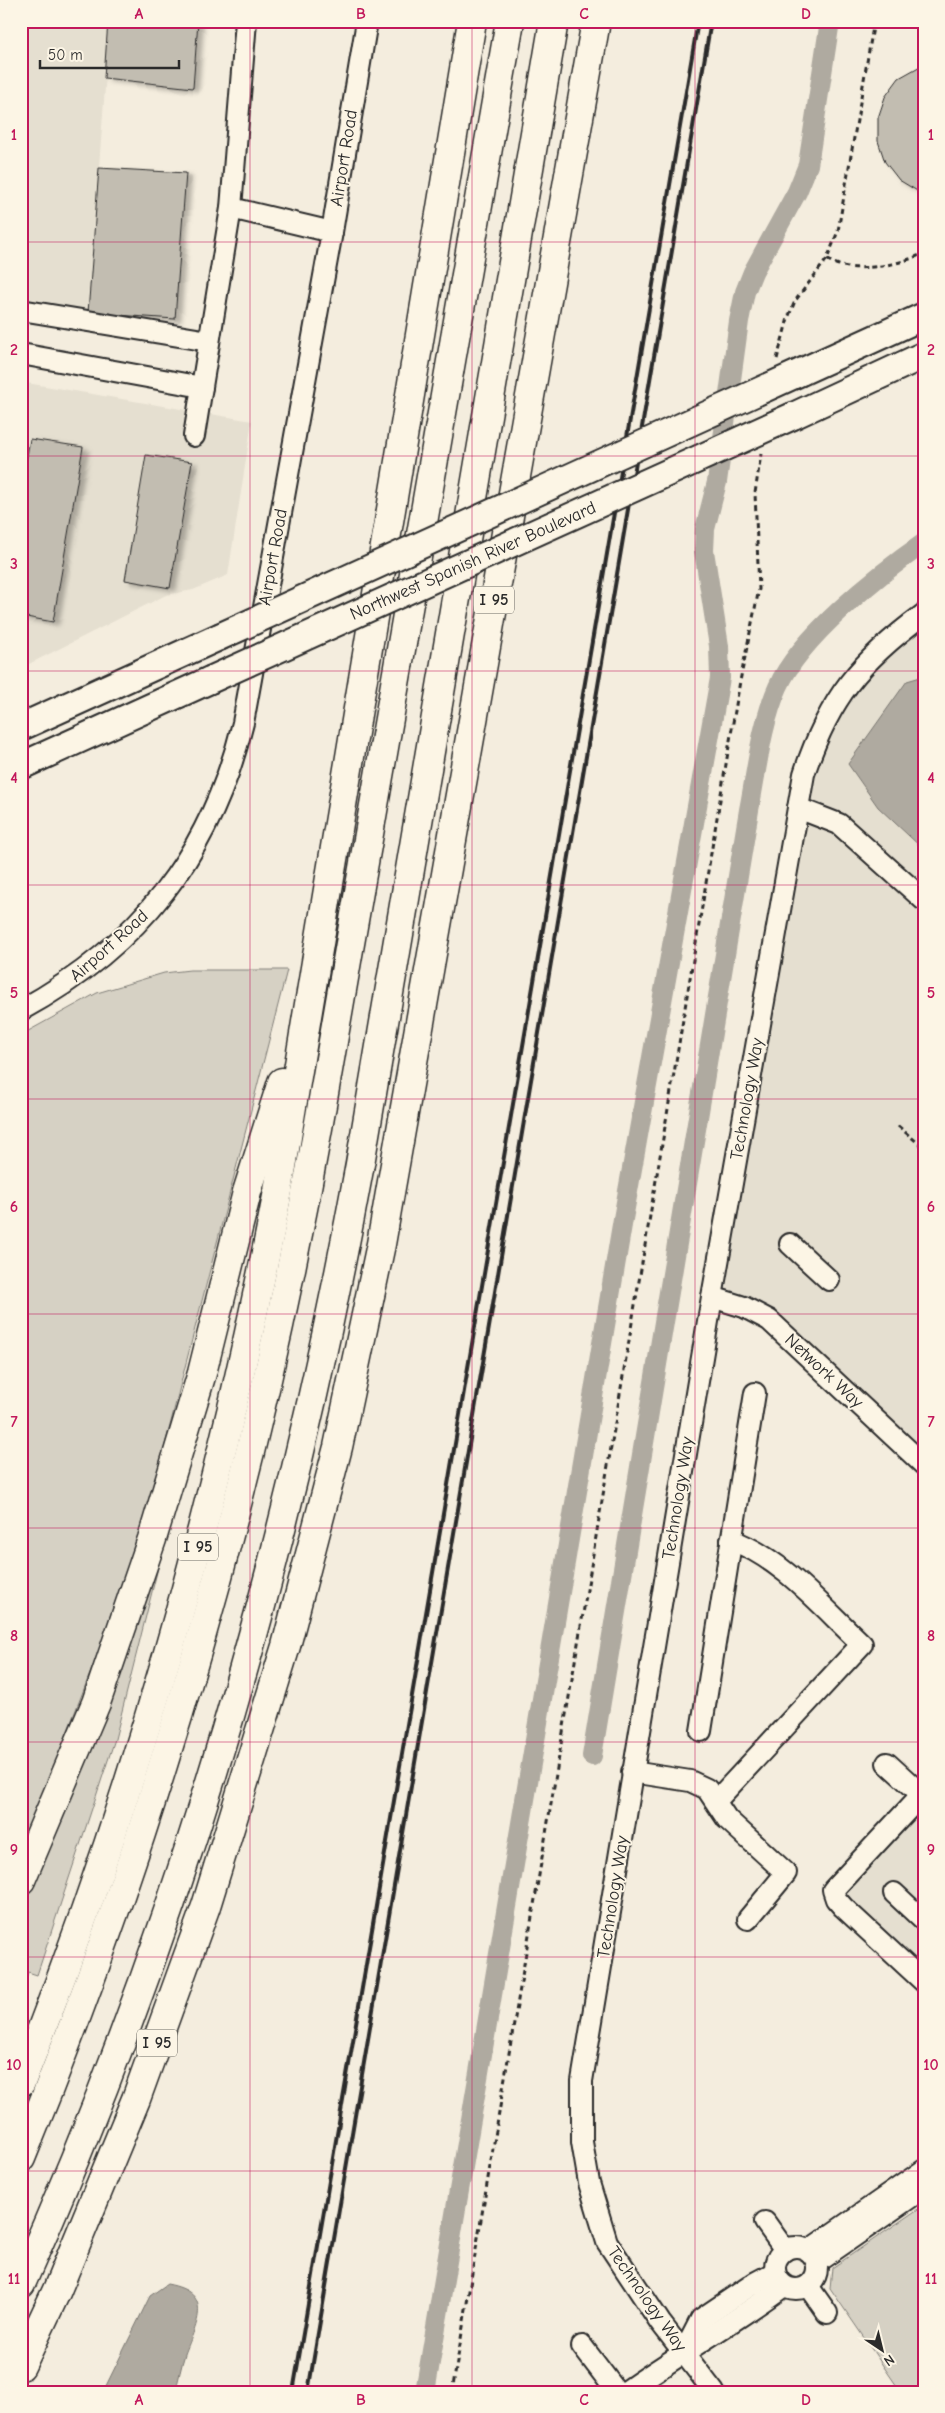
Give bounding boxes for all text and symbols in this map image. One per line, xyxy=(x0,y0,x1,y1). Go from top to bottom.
text: A xyxy=(135,5,144,23)
text: B xyxy=(356,5,366,23)
text: C xyxy=(579,5,589,23)
text: D xyxy=(801,5,811,23)
scale bar xyxy=(40,38,179,70)
text: 50 m xyxy=(48,46,83,64)
street label: Airport Road xyxy=(326,108,362,208)
text: 1 xyxy=(11,126,17,144)
text: 1 xyxy=(928,126,934,144)
text: 2 xyxy=(10,341,18,359)
text: 2 xyxy=(927,341,935,359)
street label: Northwest Spanish River Boulevard xyxy=(347,497,599,625)
street label: Airport Road xyxy=(254,507,292,607)
text: 3 xyxy=(10,555,18,573)
text: 3 xyxy=(927,555,935,573)
road number: I 95 xyxy=(474,586,514,614)
text: 4 xyxy=(10,769,18,787)
text: 4 xyxy=(927,769,935,787)
street label: Airport Road xyxy=(66,905,152,987)
text: 5 xyxy=(10,984,18,1002)
text: 5 xyxy=(927,984,935,1002)
street label: Technology Way xyxy=(726,1035,768,1162)
text: 6 xyxy=(10,1198,18,1216)
text: 6 xyxy=(927,1198,935,1216)
street label: Network Way xyxy=(780,1329,868,1413)
text: 7 xyxy=(10,1413,18,1431)
text: 7 xyxy=(927,1413,935,1431)
street label: Technology Way xyxy=(658,1434,698,1561)
road number: I 95 xyxy=(178,1534,218,1560)
text: 8 xyxy=(10,1627,18,1645)
text: 8 xyxy=(927,1627,935,1645)
street label: Technology Way xyxy=(593,1833,633,1960)
text: 9 xyxy=(10,1841,18,1859)
text: 9 xyxy=(927,1841,935,1859)
road number: I 95 xyxy=(137,2030,177,2056)
text: 10 xyxy=(6,2056,22,2074)
text: 10 xyxy=(923,2056,939,2074)
street label: Technology Way xyxy=(603,2242,692,2356)
text: 11 xyxy=(8,2270,20,2288)
text: 11 xyxy=(925,2270,937,2288)
north arrow xyxy=(858,2326,908,2376)
text: N xyxy=(881,2351,898,2370)
text: A xyxy=(135,2391,144,2409)
text: B xyxy=(356,2391,366,2409)
text: C xyxy=(579,2391,589,2409)
text: D xyxy=(801,2391,811,2409)

